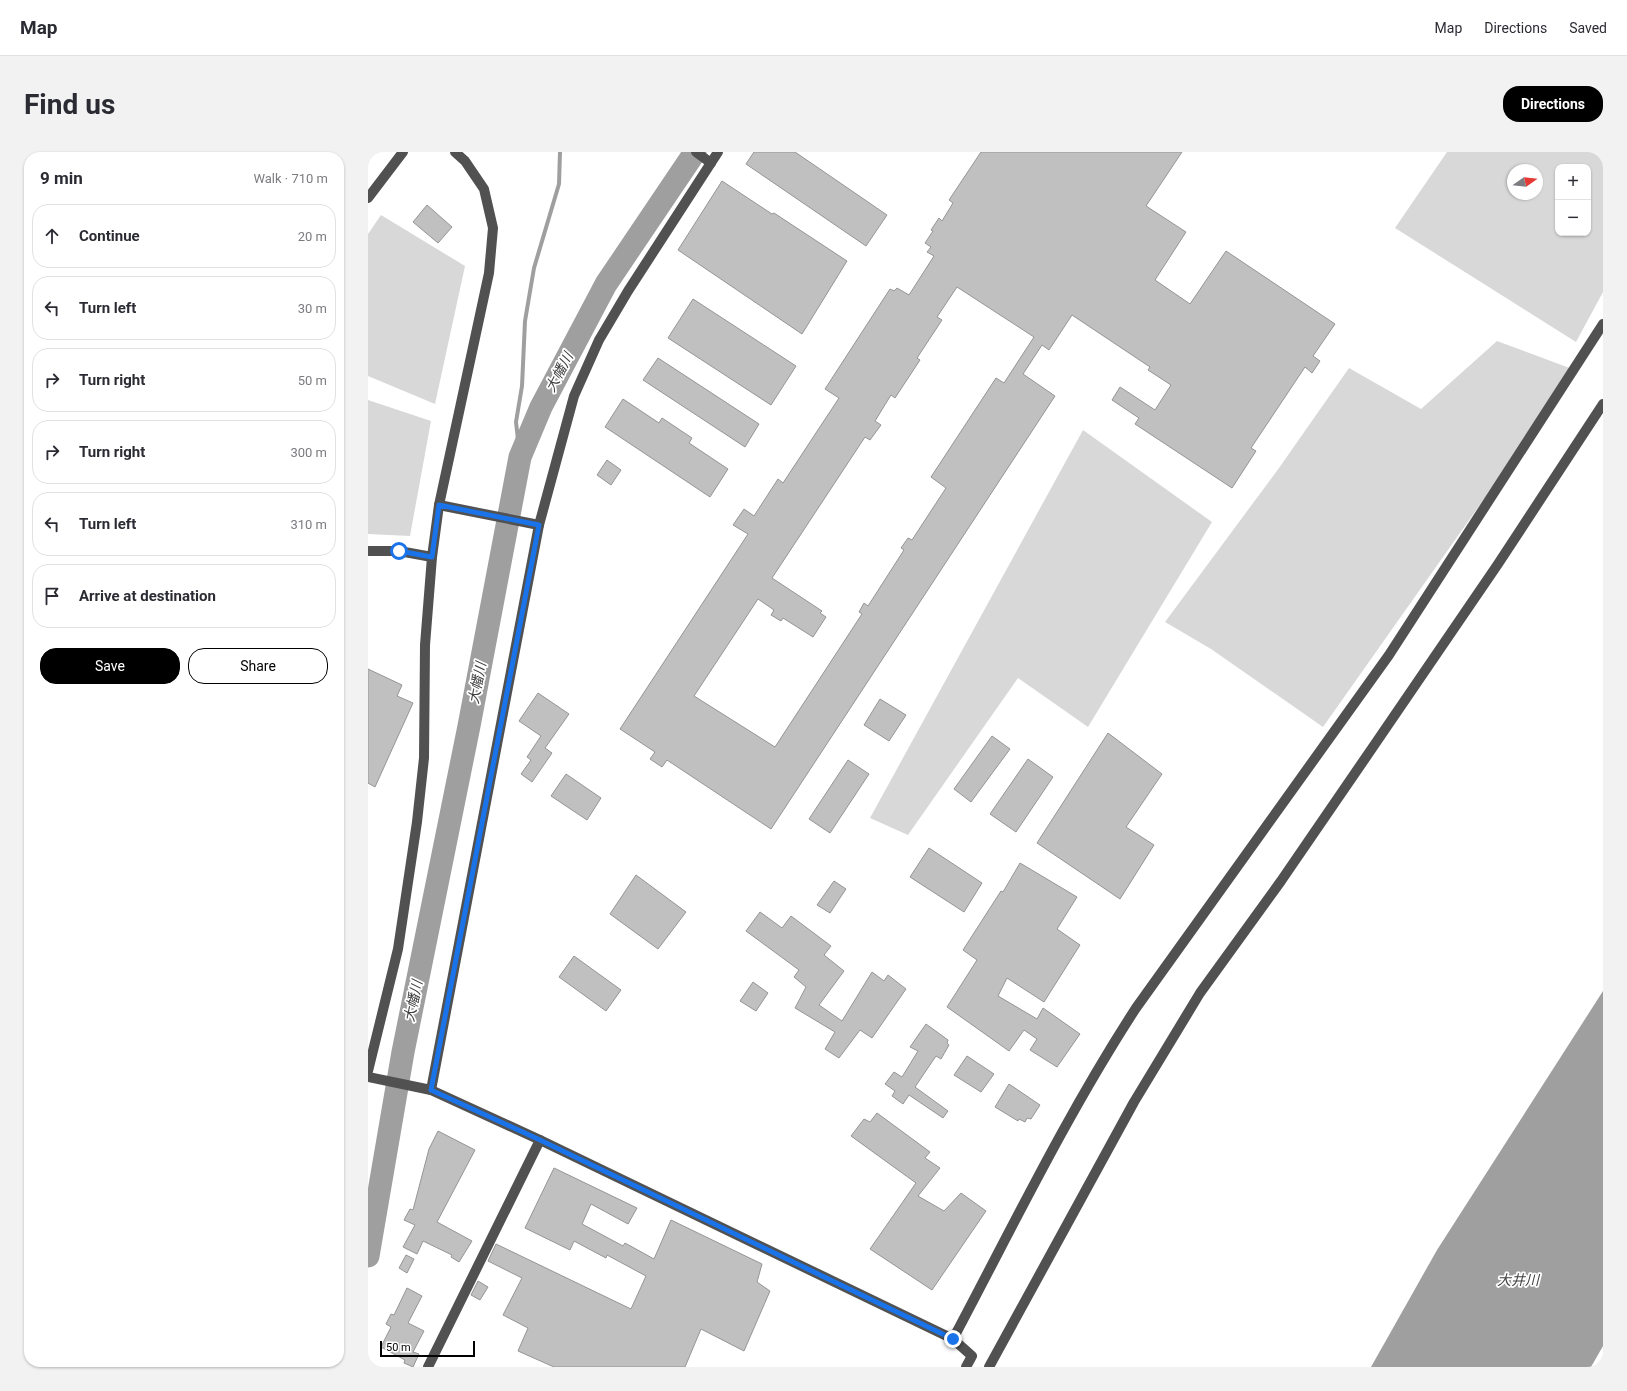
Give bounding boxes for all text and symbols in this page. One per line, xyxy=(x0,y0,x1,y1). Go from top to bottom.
text: Map xyxy=(20,16,58,39)
text: Map xyxy=(1435,20,1462,36)
text: Directions xyxy=(1484,20,1547,36)
text: Saved xyxy=(1569,20,1607,36)
button: Directions xyxy=(1503,86,1603,122)
text: Find us xyxy=(24,88,115,121)
north arrow xyxy=(1507,164,1543,200)
map controls xyxy=(1555,164,1591,236)
button: + xyxy=(1555,164,1591,200)
text: 9 min xyxy=(40,168,83,188)
text: Walk · 710 m xyxy=(253,171,328,186)
button: − xyxy=(1555,200,1591,236)
icon: ahead xyxy=(41,225,63,247)
text: Continue xyxy=(79,227,140,245)
text: 20 m xyxy=(298,229,327,244)
icon: left xyxy=(41,297,63,319)
text: Turn left xyxy=(79,299,136,317)
text: 30 m xyxy=(298,301,327,316)
water label: 大幡川 xyxy=(542,348,577,394)
icon: right xyxy=(41,369,63,391)
text: Turn right xyxy=(79,371,145,389)
text: 50 m xyxy=(298,373,327,388)
icon: right xyxy=(41,441,63,463)
text: Turn right xyxy=(79,443,145,461)
text: 300 m xyxy=(290,445,327,460)
icon: left xyxy=(41,513,63,535)
text: Turn left xyxy=(79,515,136,533)
text: 310 m xyxy=(290,517,327,532)
route start xyxy=(390,542,408,560)
icon: arrive xyxy=(41,585,63,607)
text: Arrive at destination xyxy=(79,587,216,605)
button: Save xyxy=(40,648,180,684)
button: Share xyxy=(188,648,328,684)
water label: 大幡川 xyxy=(465,659,489,705)
water label: 大幡川 xyxy=(401,977,426,1023)
water label: 大井川 xyxy=(1497,1272,1541,1288)
route end xyxy=(944,1330,962,1348)
scale bar xyxy=(380,1339,475,1358)
text: 50 m xyxy=(386,1341,411,1354)

